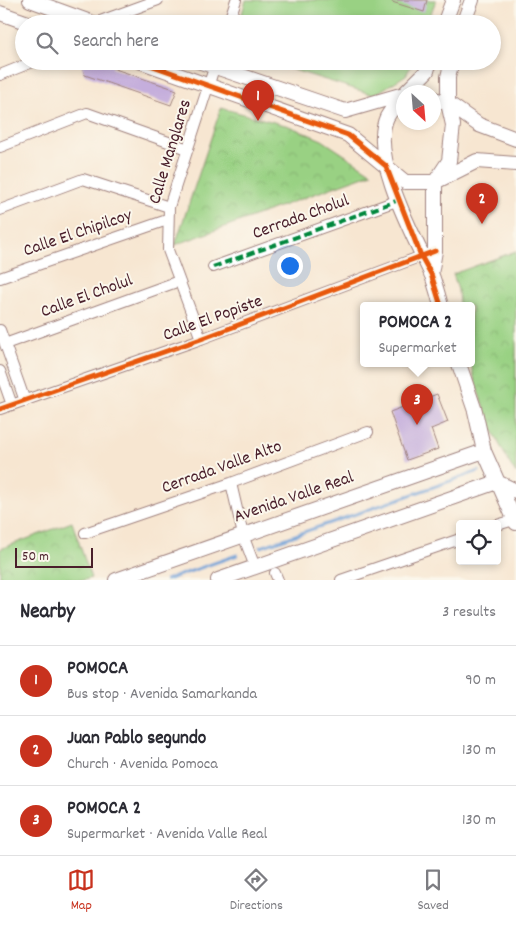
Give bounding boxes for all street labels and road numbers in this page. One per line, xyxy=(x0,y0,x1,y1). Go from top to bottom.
street label: Calle Manglares xyxy=(143,97,199,207)
street label: Cerrada Cholul xyxy=(249,189,353,247)
street label: Calle El Chipilcoy xyxy=(20,203,136,264)
street label: Calle El Cholul xyxy=(38,269,137,325)
street label: Calle El Popiste xyxy=(160,289,266,349)
street label: Cerrada Valle Alto xyxy=(158,435,286,501)
street label: Avenida Valle Real xyxy=(231,466,358,530)

